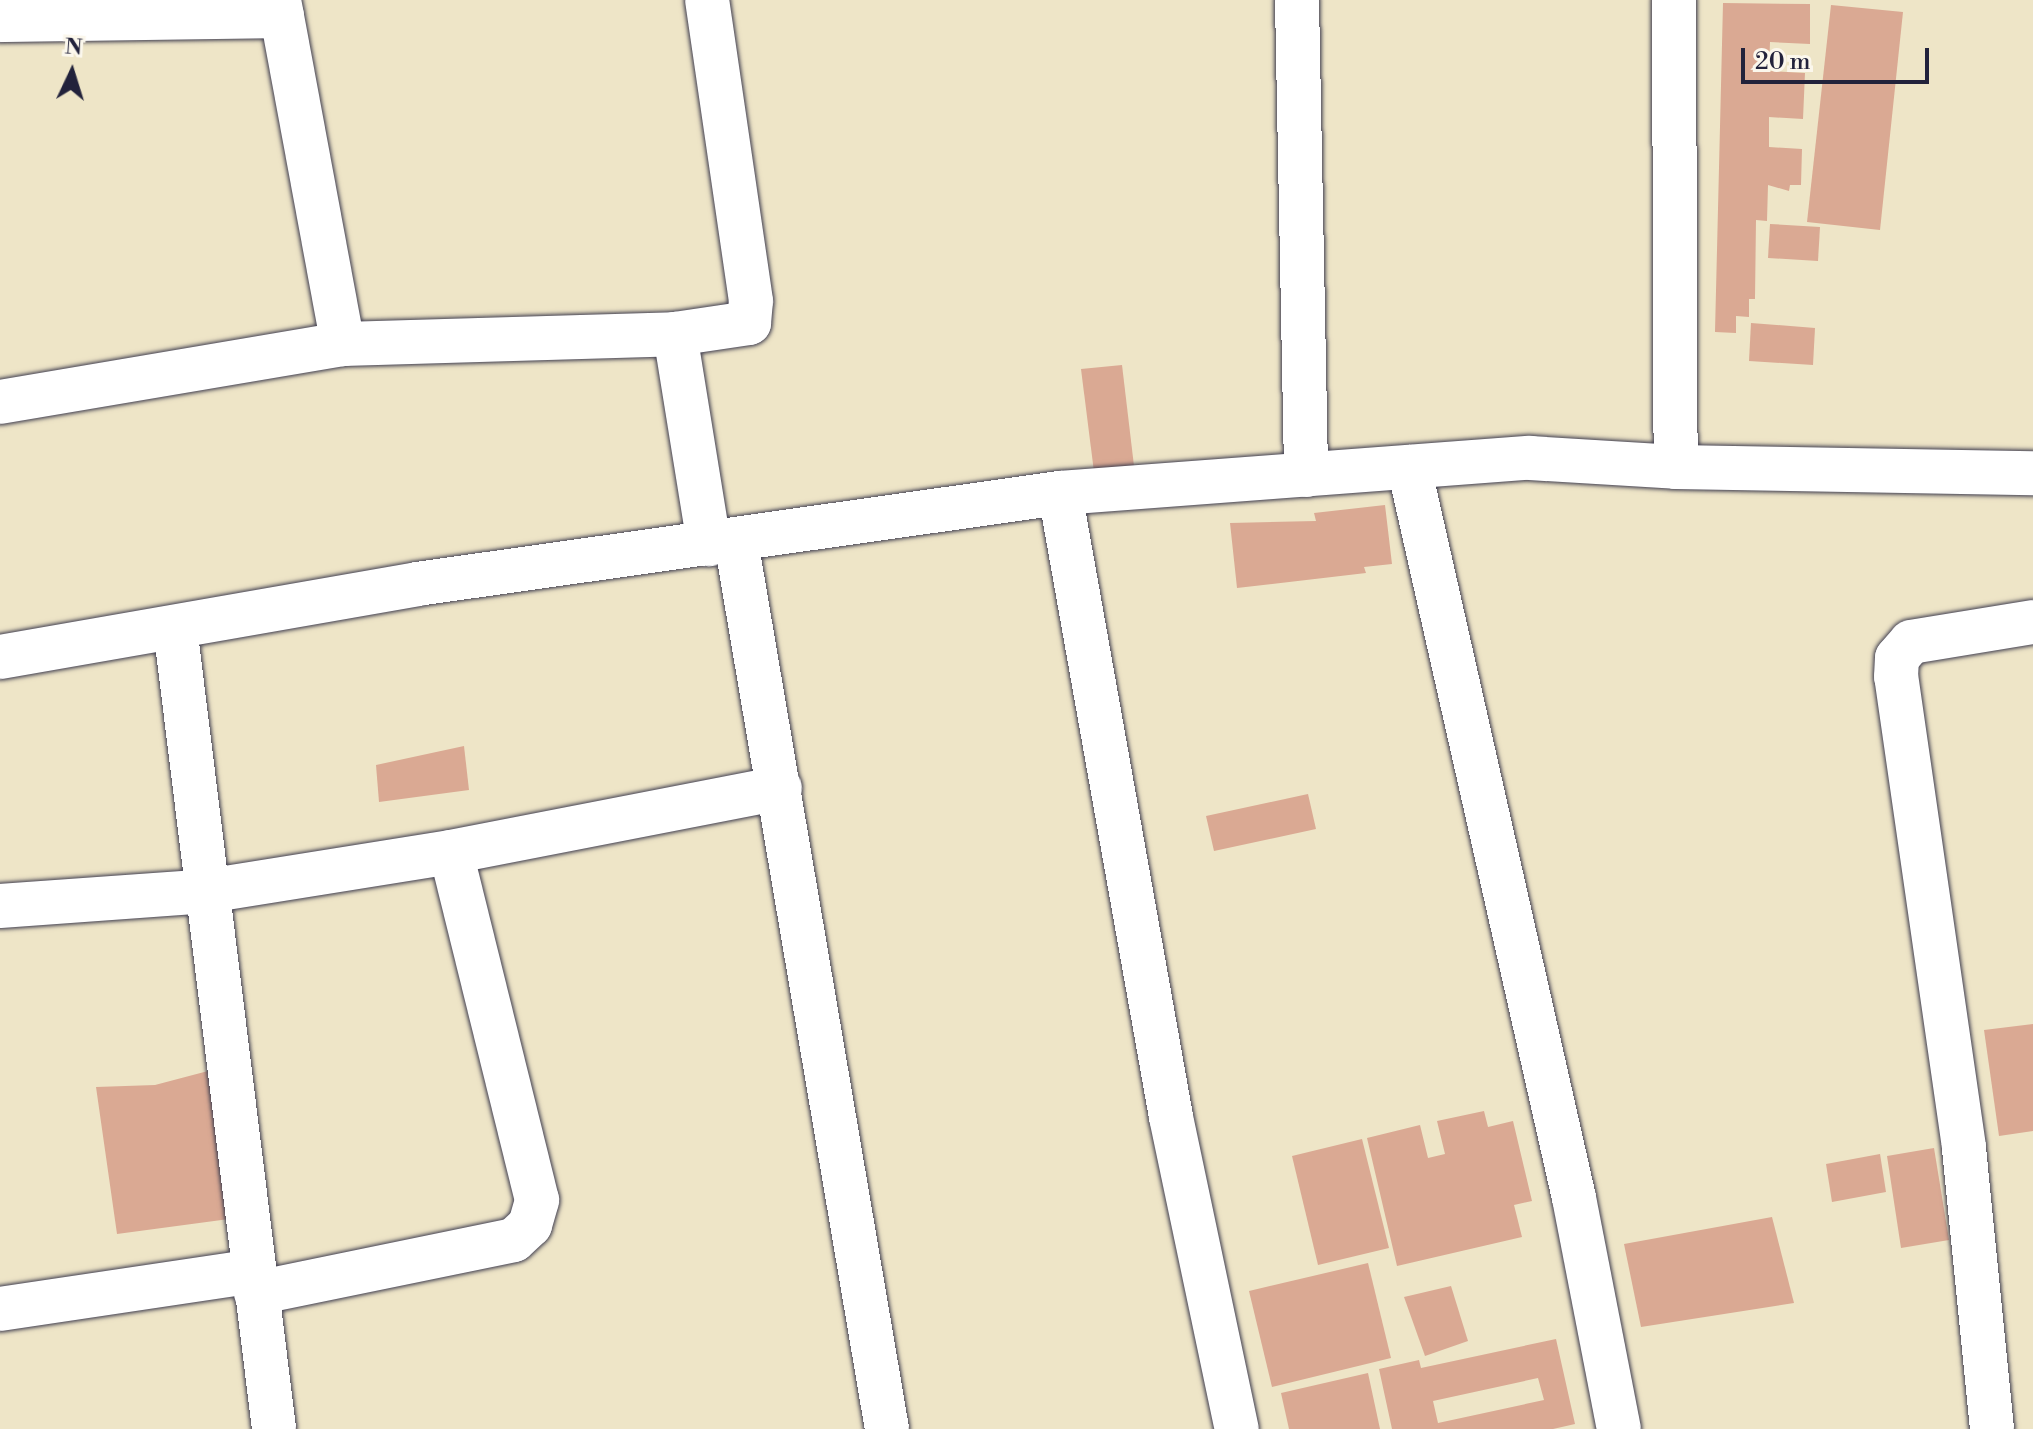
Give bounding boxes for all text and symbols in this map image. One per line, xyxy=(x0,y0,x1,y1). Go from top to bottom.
north arrow xyxy=(32,32,112,112)
scale bar xyxy=(1745,32,1933,82)
text: N xyxy=(64,33,83,62)
text: 20 m xyxy=(1755,47,1811,77)

